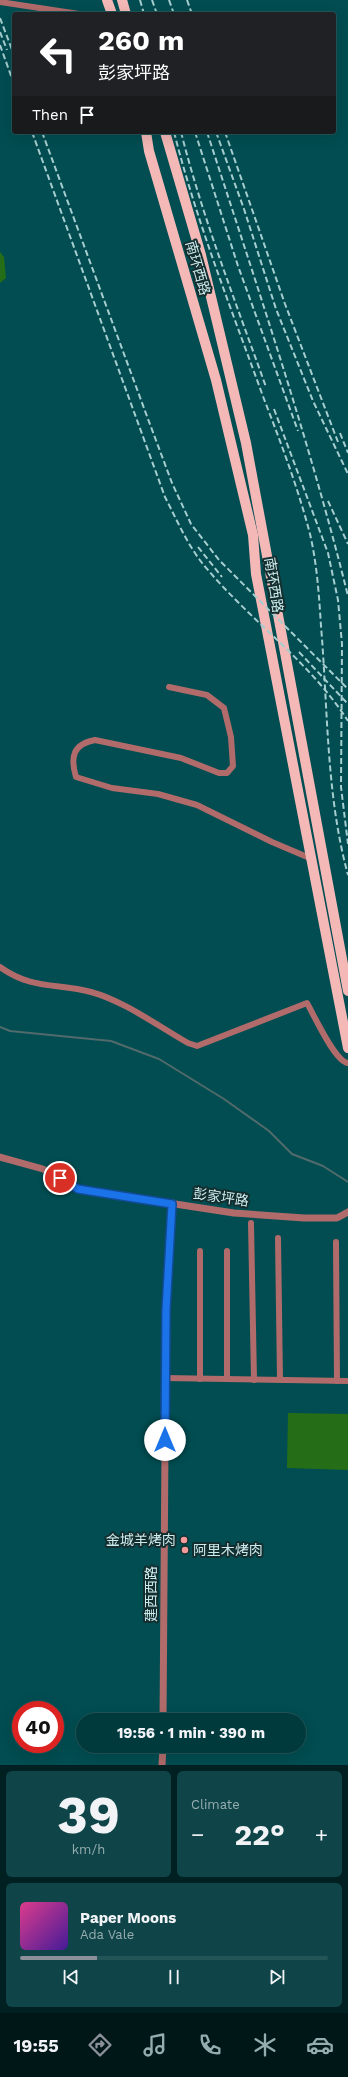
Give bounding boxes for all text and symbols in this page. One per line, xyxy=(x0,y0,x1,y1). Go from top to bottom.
text: 260 m xyxy=(98,24,184,57)
icon: left xyxy=(32,28,84,80)
text: 彭家坪路 xyxy=(98,62,170,83)
icon: arrive xyxy=(76,104,98,126)
text: Then xyxy=(32,106,68,124)
street label: 南环西路 xyxy=(183,239,213,297)
street label: 南环西路 xyxy=(262,556,286,614)
pin xyxy=(43,1161,77,1195)
icon: arrive xyxy=(49,1167,71,1189)
street label: 彭家坪路 xyxy=(192,1185,250,1209)
position arrow xyxy=(144,1419,186,1461)
place label: 金城羊烤肉 xyxy=(106,1532,176,1548)
marker: 金城羊烤肉 xyxy=(179,1535,189,1545)
place label: 阿里木烤肉 xyxy=(193,1542,263,1558)
marker: 阿里木烤肉 xyxy=(180,1545,190,1555)
street label: 建西西路 xyxy=(143,1566,159,1622)
speed limit sign: 40 xyxy=(12,1701,64,1753)
text: 19:56 · 1 min · 390 m xyxy=(117,1724,265,1742)
text: 39 xyxy=(57,1785,120,1846)
text: Climate xyxy=(191,1797,240,1812)
text: 22° xyxy=(234,1817,285,1852)
text: − xyxy=(191,1822,204,1847)
text: + xyxy=(315,1822,328,1847)
text: km/h xyxy=(72,1842,105,1857)
text: Paper Moons xyxy=(80,1909,176,1927)
text: Ada Vale xyxy=(80,1927,134,1942)
icon: previous xyxy=(60,1966,82,1988)
icon: pause xyxy=(163,1966,185,1988)
icon: next xyxy=(266,1966,288,1988)
icon: directions xyxy=(86,2031,114,2059)
icon: music xyxy=(141,2031,169,2059)
icon: phone xyxy=(196,2031,224,2059)
icon: climate xyxy=(251,2031,279,2059)
icon: car xyxy=(306,2031,334,2059)
text: 19:55 xyxy=(14,2035,59,2056)

